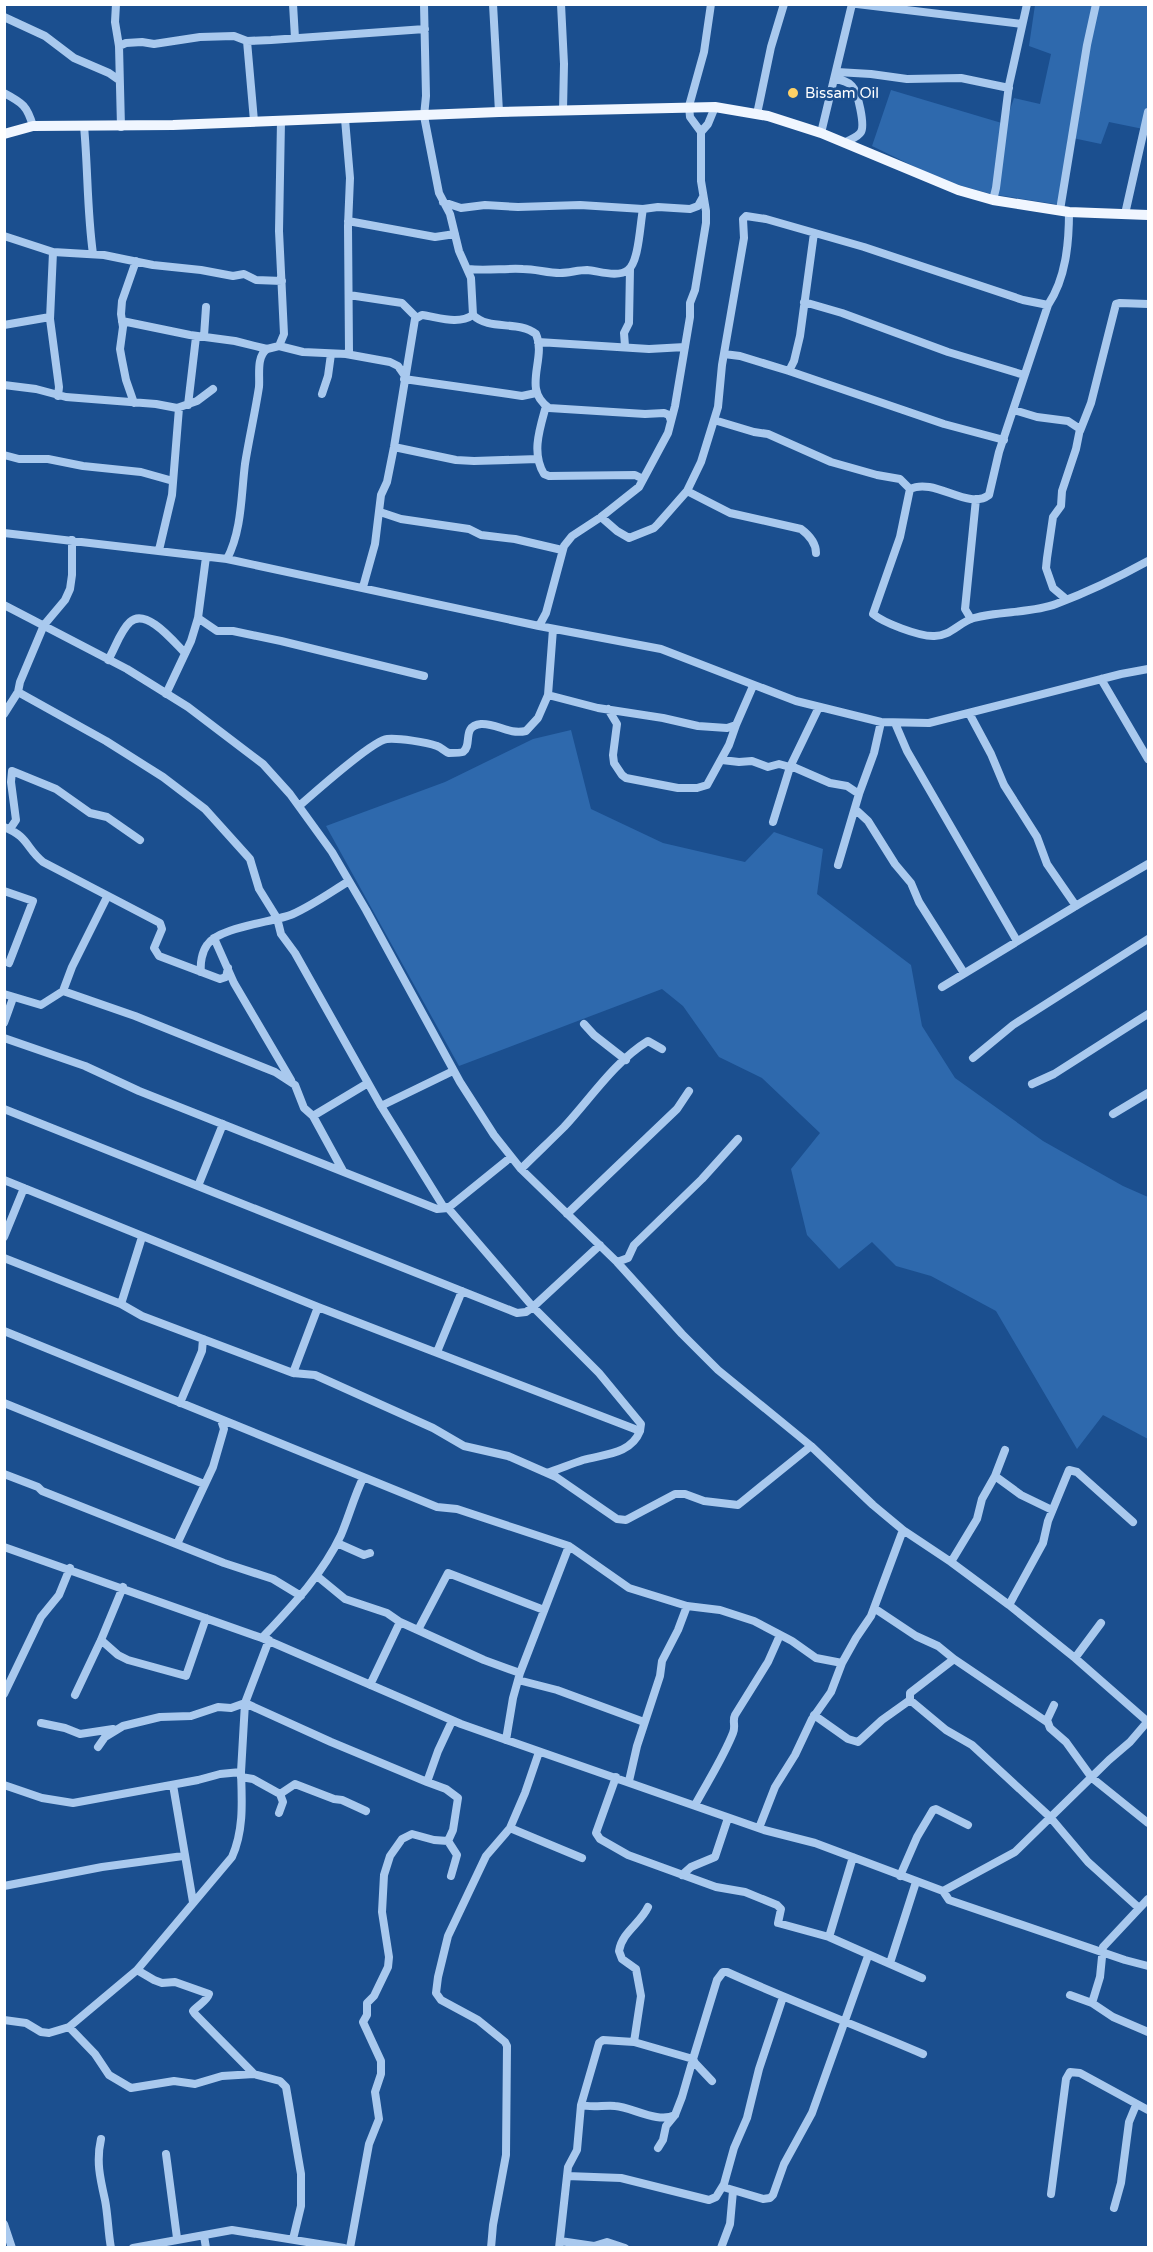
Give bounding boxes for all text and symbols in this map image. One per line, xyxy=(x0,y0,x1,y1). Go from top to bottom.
place label: Bissam Oil xyxy=(805,84,879,102)
marker: Bissam Oil xyxy=(786,86,800,100)

